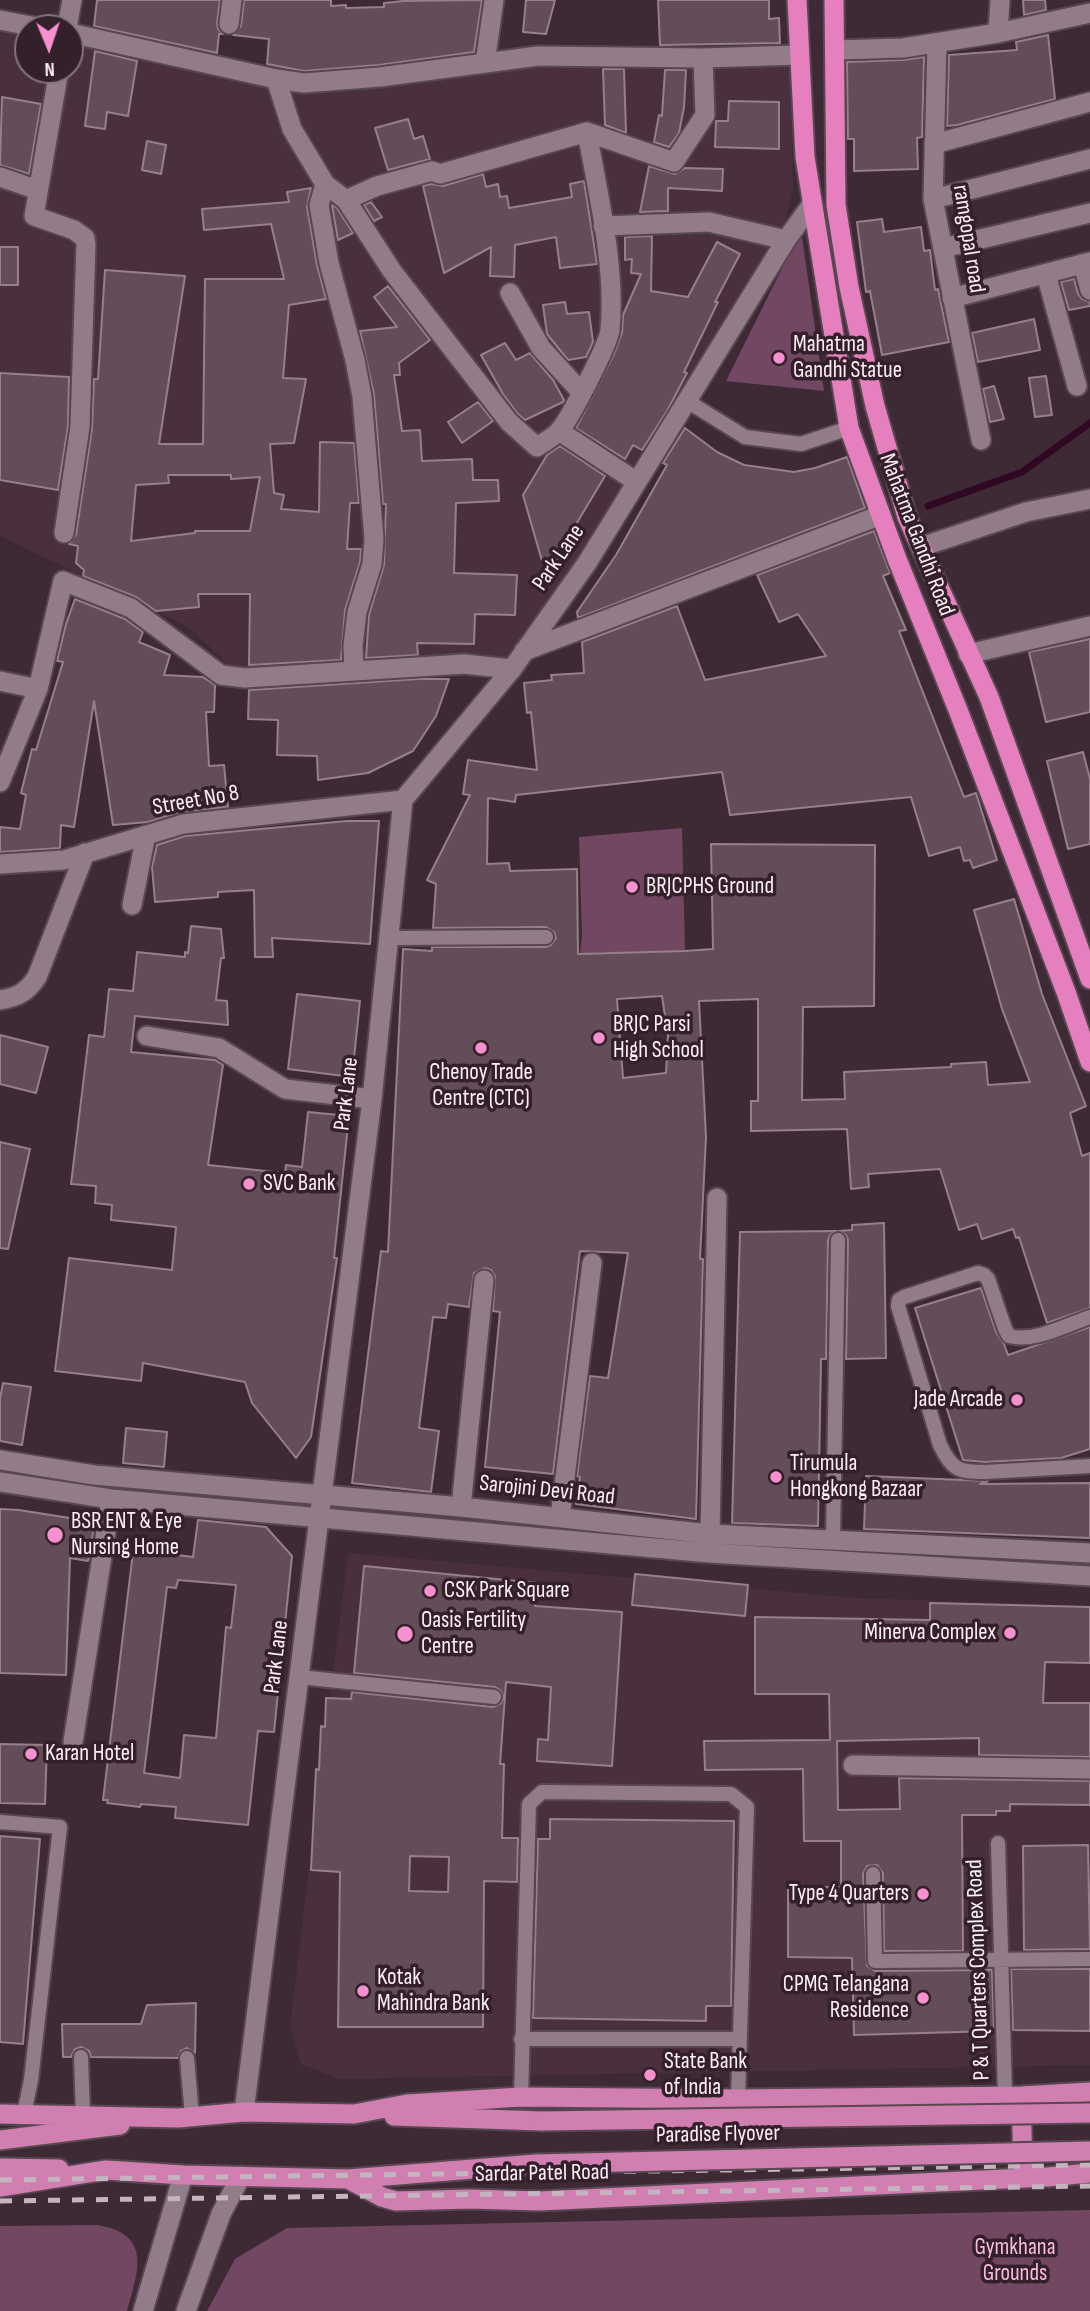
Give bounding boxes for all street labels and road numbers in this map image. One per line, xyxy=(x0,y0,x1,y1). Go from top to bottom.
street label: ramgopal road xyxy=(946,183,990,295)
street label: Mahatma Gandhi Road xyxy=(872,450,960,620)
street label: Park Lane xyxy=(527,520,591,596)
street label: Street No 8 xyxy=(151,780,241,822)
street label: Park Lane xyxy=(329,1056,365,1132)
street label: Sarojini Devi Road xyxy=(478,1470,616,1512)
street label: Park Lane xyxy=(259,1619,295,1695)
street label: P & T Quarters Complex Road xyxy=(961,1859,997,2081)
street label: Paradise Flyover xyxy=(656,2120,780,2150)
street label: Sardar Patel Road xyxy=(475,2159,609,2189)

